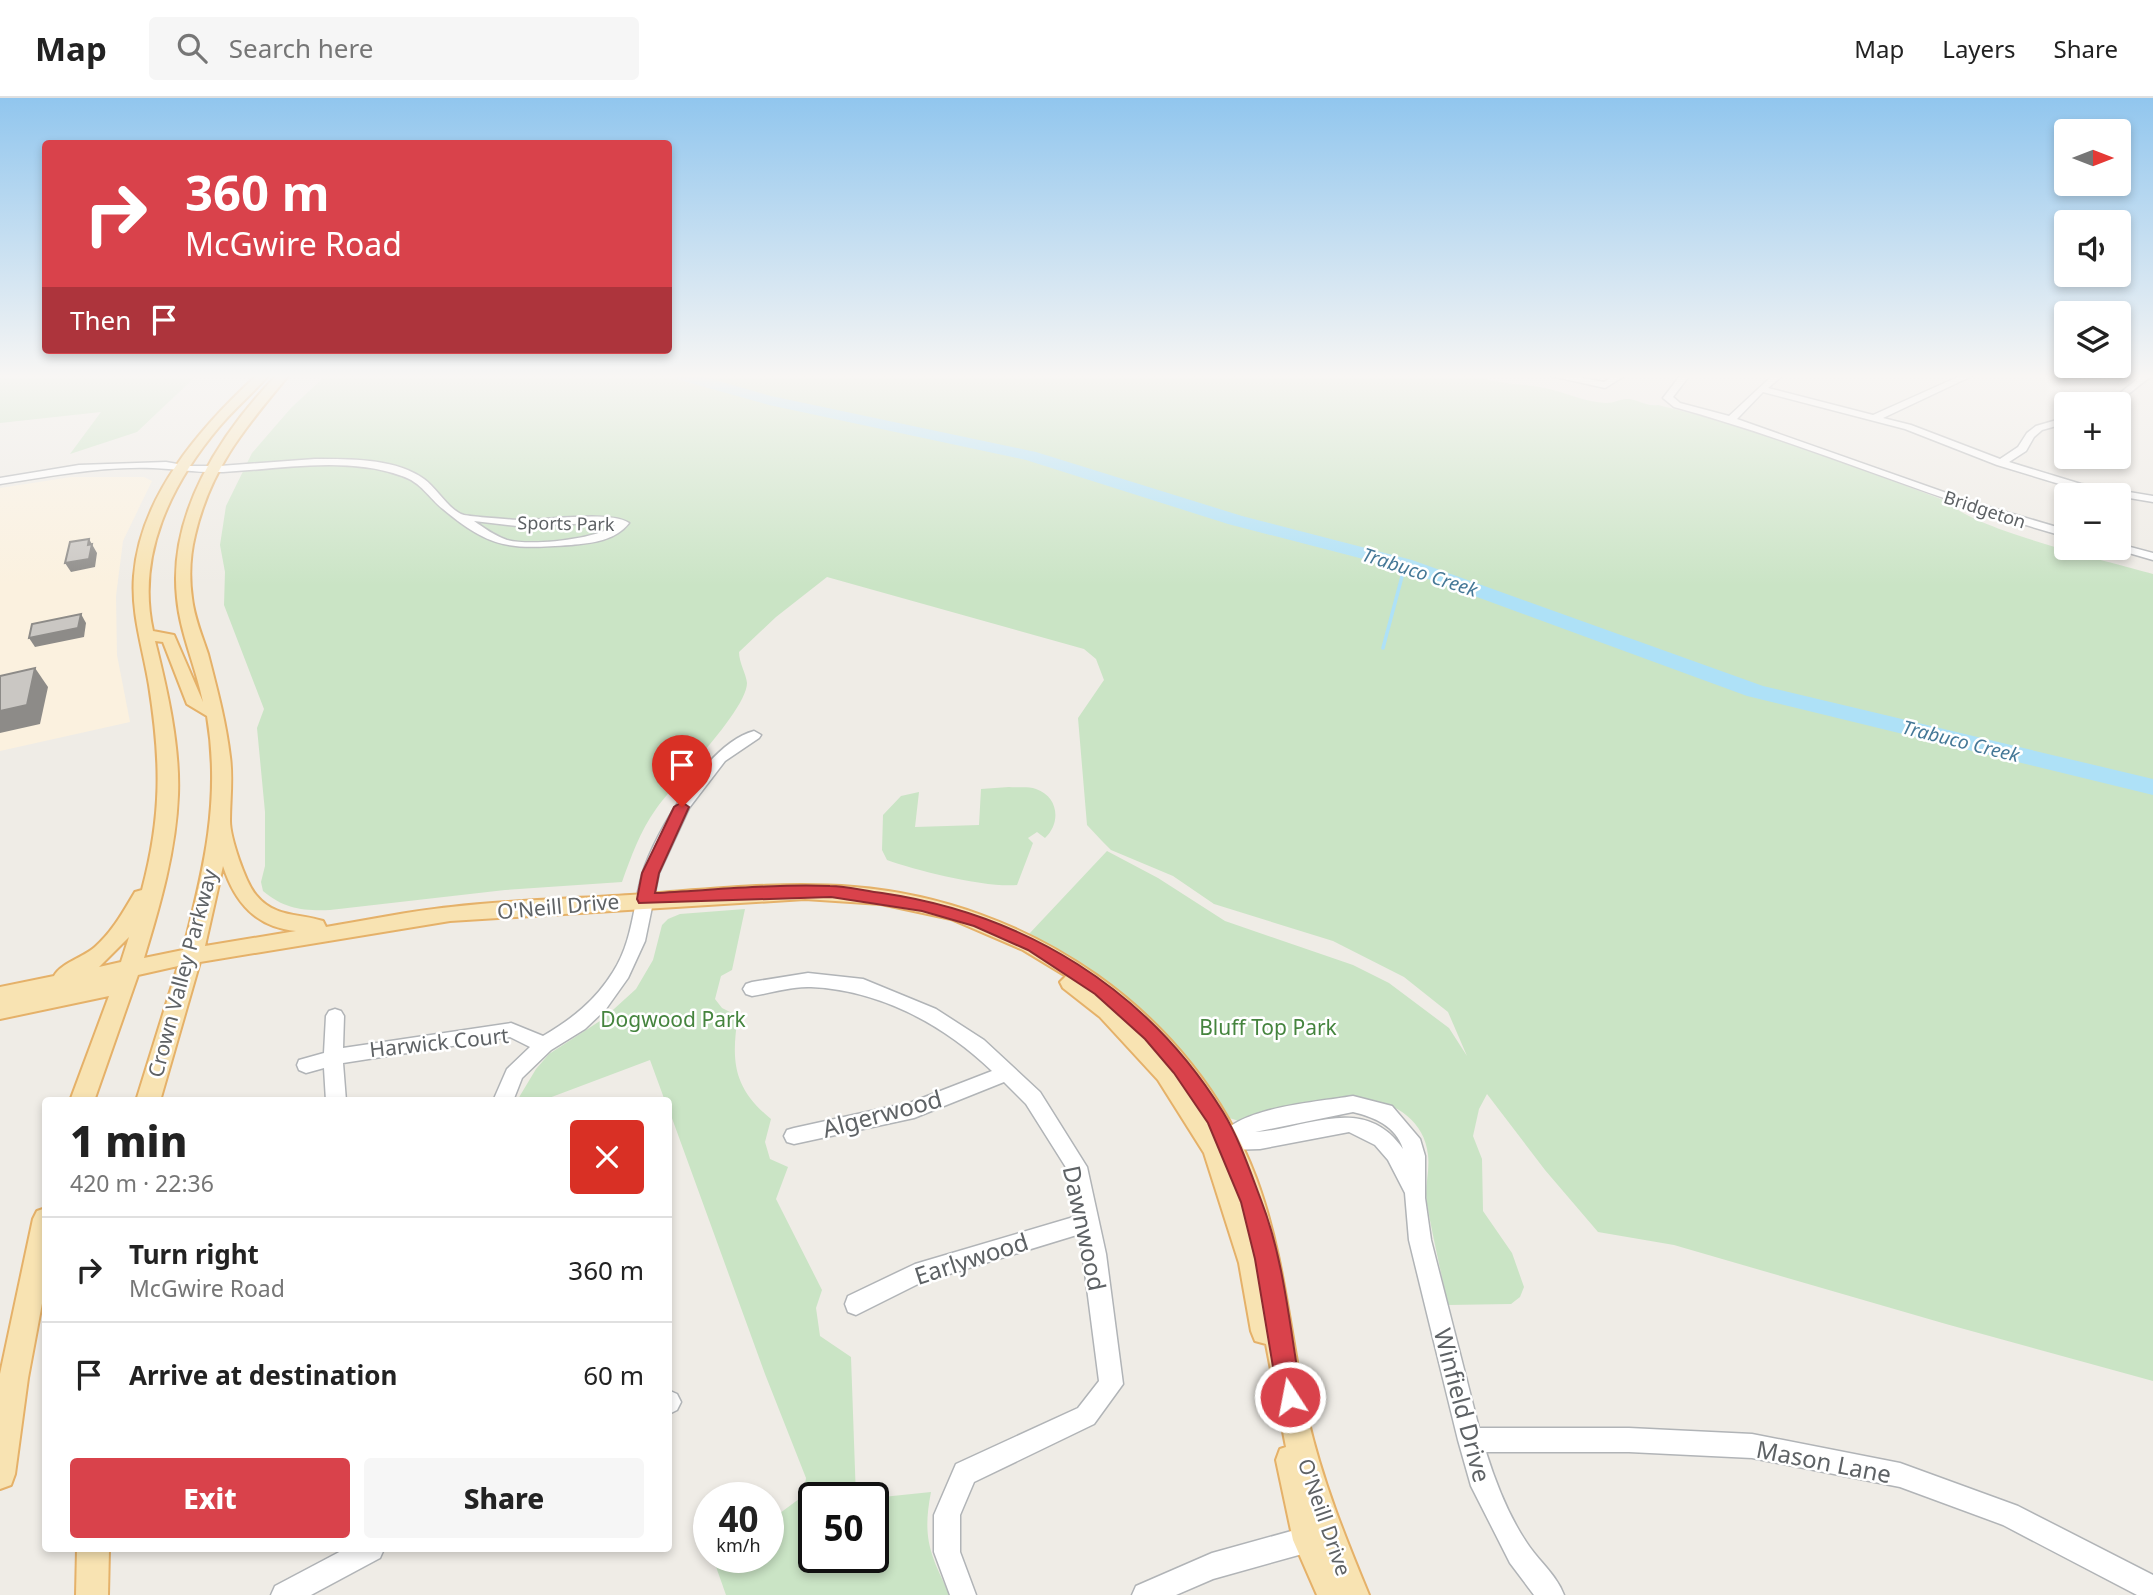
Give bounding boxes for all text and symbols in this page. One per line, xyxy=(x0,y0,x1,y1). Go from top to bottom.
search box xyxy=(149,17,639,80)
text: Map xyxy=(35,26,107,71)
icon: search xyxy=(173,29,211,67)
text: Search here xyxy=(229,30,373,66)
text: Map xyxy=(1854,32,1904,65)
text: Layers xyxy=(1942,32,2016,65)
text: Share xyxy=(2054,32,2118,65)
north arrow xyxy=(2054,119,2132,196)
map controls xyxy=(2054,119,2131,560)
text: 360 m xyxy=(185,159,330,225)
icon: right xyxy=(70,168,161,259)
button: sound xyxy=(2054,210,2131,287)
text: McGwire Road xyxy=(185,222,402,265)
icon: arrive xyxy=(145,301,183,339)
button: layers xyxy=(2054,301,2131,378)
text: Then xyxy=(70,302,131,338)
button: + xyxy=(2054,392,2131,469)
button: − xyxy=(2054,483,2131,560)
street label: Bridgeton xyxy=(1941,485,2029,533)
street label: Sports Park xyxy=(517,510,615,536)
water label: Trabuco Creek xyxy=(1359,541,1481,603)
water label: Trabuco Creek xyxy=(1900,714,2023,768)
pin xyxy=(652,735,712,807)
icon: arrive xyxy=(663,746,701,784)
street label: Crown Valley Parkway xyxy=(141,865,223,1080)
street label: O'Neill Drive xyxy=(496,887,620,925)
park label: Dogwood Park xyxy=(600,1005,747,1033)
park label: Bluff Top Park xyxy=(1199,1013,1338,1041)
street label: Harwick Court xyxy=(368,1021,510,1063)
street label: Algerwood xyxy=(819,1081,945,1145)
text: 1 min xyxy=(70,1112,187,1169)
button: close xyxy=(570,1120,644,1194)
street label: Dawnwood xyxy=(1056,1162,1114,1294)
text: 420 m · 22:36 xyxy=(70,1167,214,1199)
street label: Earlywood xyxy=(910,1224,1032,1292)
text: Turn right xyxy=(129,1236,259,1272)
icon: right xyxy=(70,1251,108,1289)
text: 360 m xyxy=(568,1252,644,1288)
text: McGwire Road xyxy=(129,1272,285,1304)
street label: Winfield Drive xyxy=(1427,1324,1499,1486)
icon: arrive xyxy=(70,1356,108,1394)
text: Arrive at destination xyxy=(129,1357,398,1393)
text: 60 m xyxy=(583,1357,644,1393)
position arrow xyxy=(1253,1360,1327,1434)
street label: Mason Lane xyxy=(1754,1432,1894,1490)
street label: O'Neill Drive xyxy=(1292,1454,1358,1580)
button: Exit xyxy=(70,1458,350,1538)
button: Share xyxy=(364,1458,644,1538)
speed limit sign: 50 xyxy=(798,1482,889,1573)
text: 40 xyxy=(718,1495,759,1542)
text: km/h xyxy=(716,1533,761,1557)

